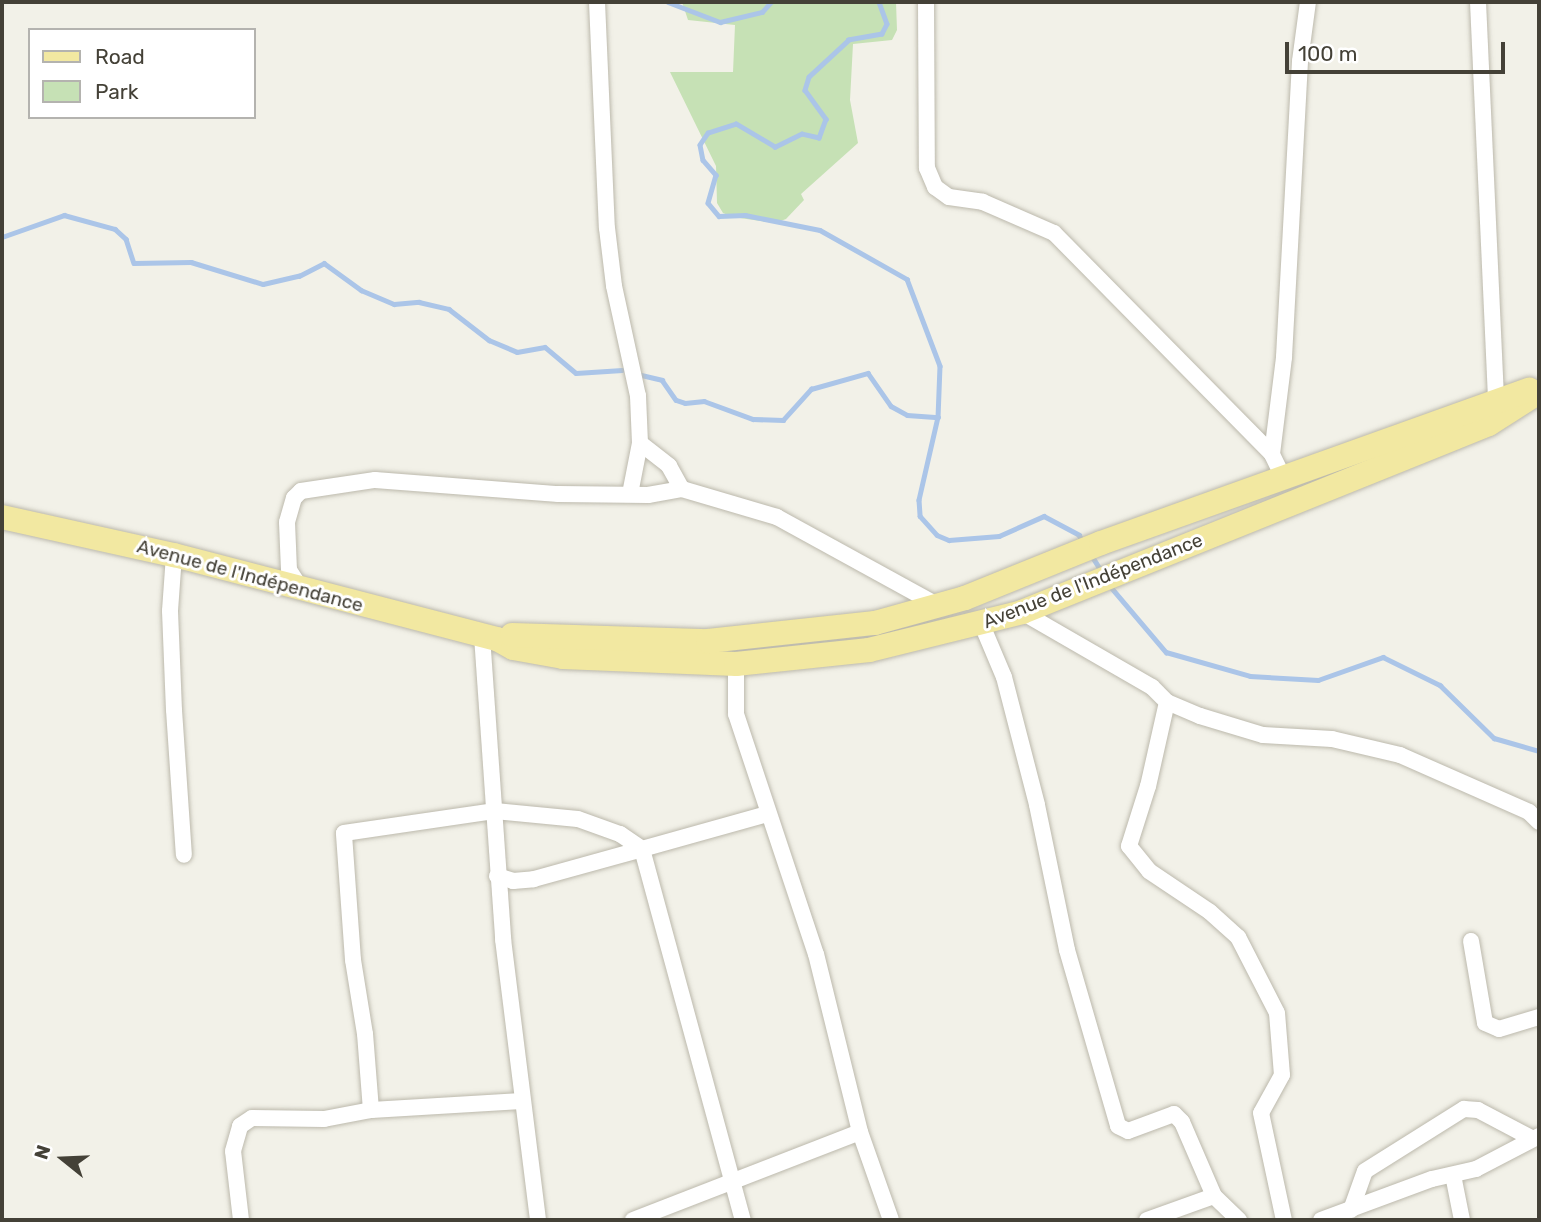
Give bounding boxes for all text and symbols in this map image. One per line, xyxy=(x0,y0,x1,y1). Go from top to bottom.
legend xyxy=(28,28,256,119)
scale bar xyxy=(1289,28,1510,72)
text: 100 m xyxy=(1298,41,1357,66)
text: Road xyxy=(95,44,145,69)
text: Park xyxy=(95,79,139,104)
street label: Avenue de l'Indépendance xyxy=(980,529,1206,633)
street label: Avenue de l'Indépendance xyxy=(134,535,366,617)
north arrow xyxy=(28,1124,98,1194)
text: N xyxy=(30,1142,56,1162)

